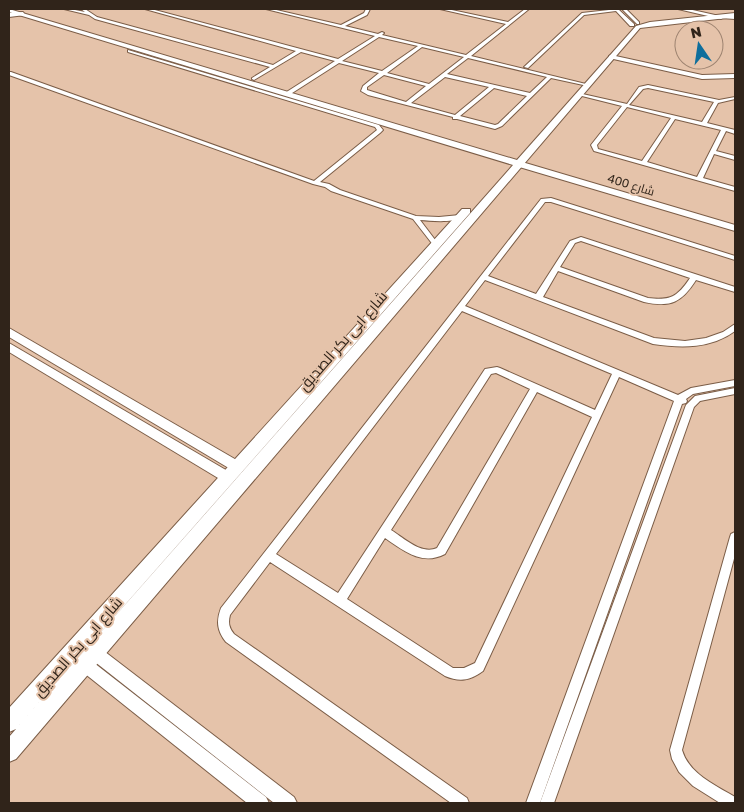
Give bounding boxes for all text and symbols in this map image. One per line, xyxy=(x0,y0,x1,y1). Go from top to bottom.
north arrow xyxy=(674,20,724,70)
text: N xyxy=(689,22,703,41)
street label: شارع 400 xyxy=(605,170,657,200)
street label: شارع ابى بكر الصديق xyxy=(294,287,393,396)
street label: شارع ابى بكر الصديق xyxy=(29,593,128,702)

